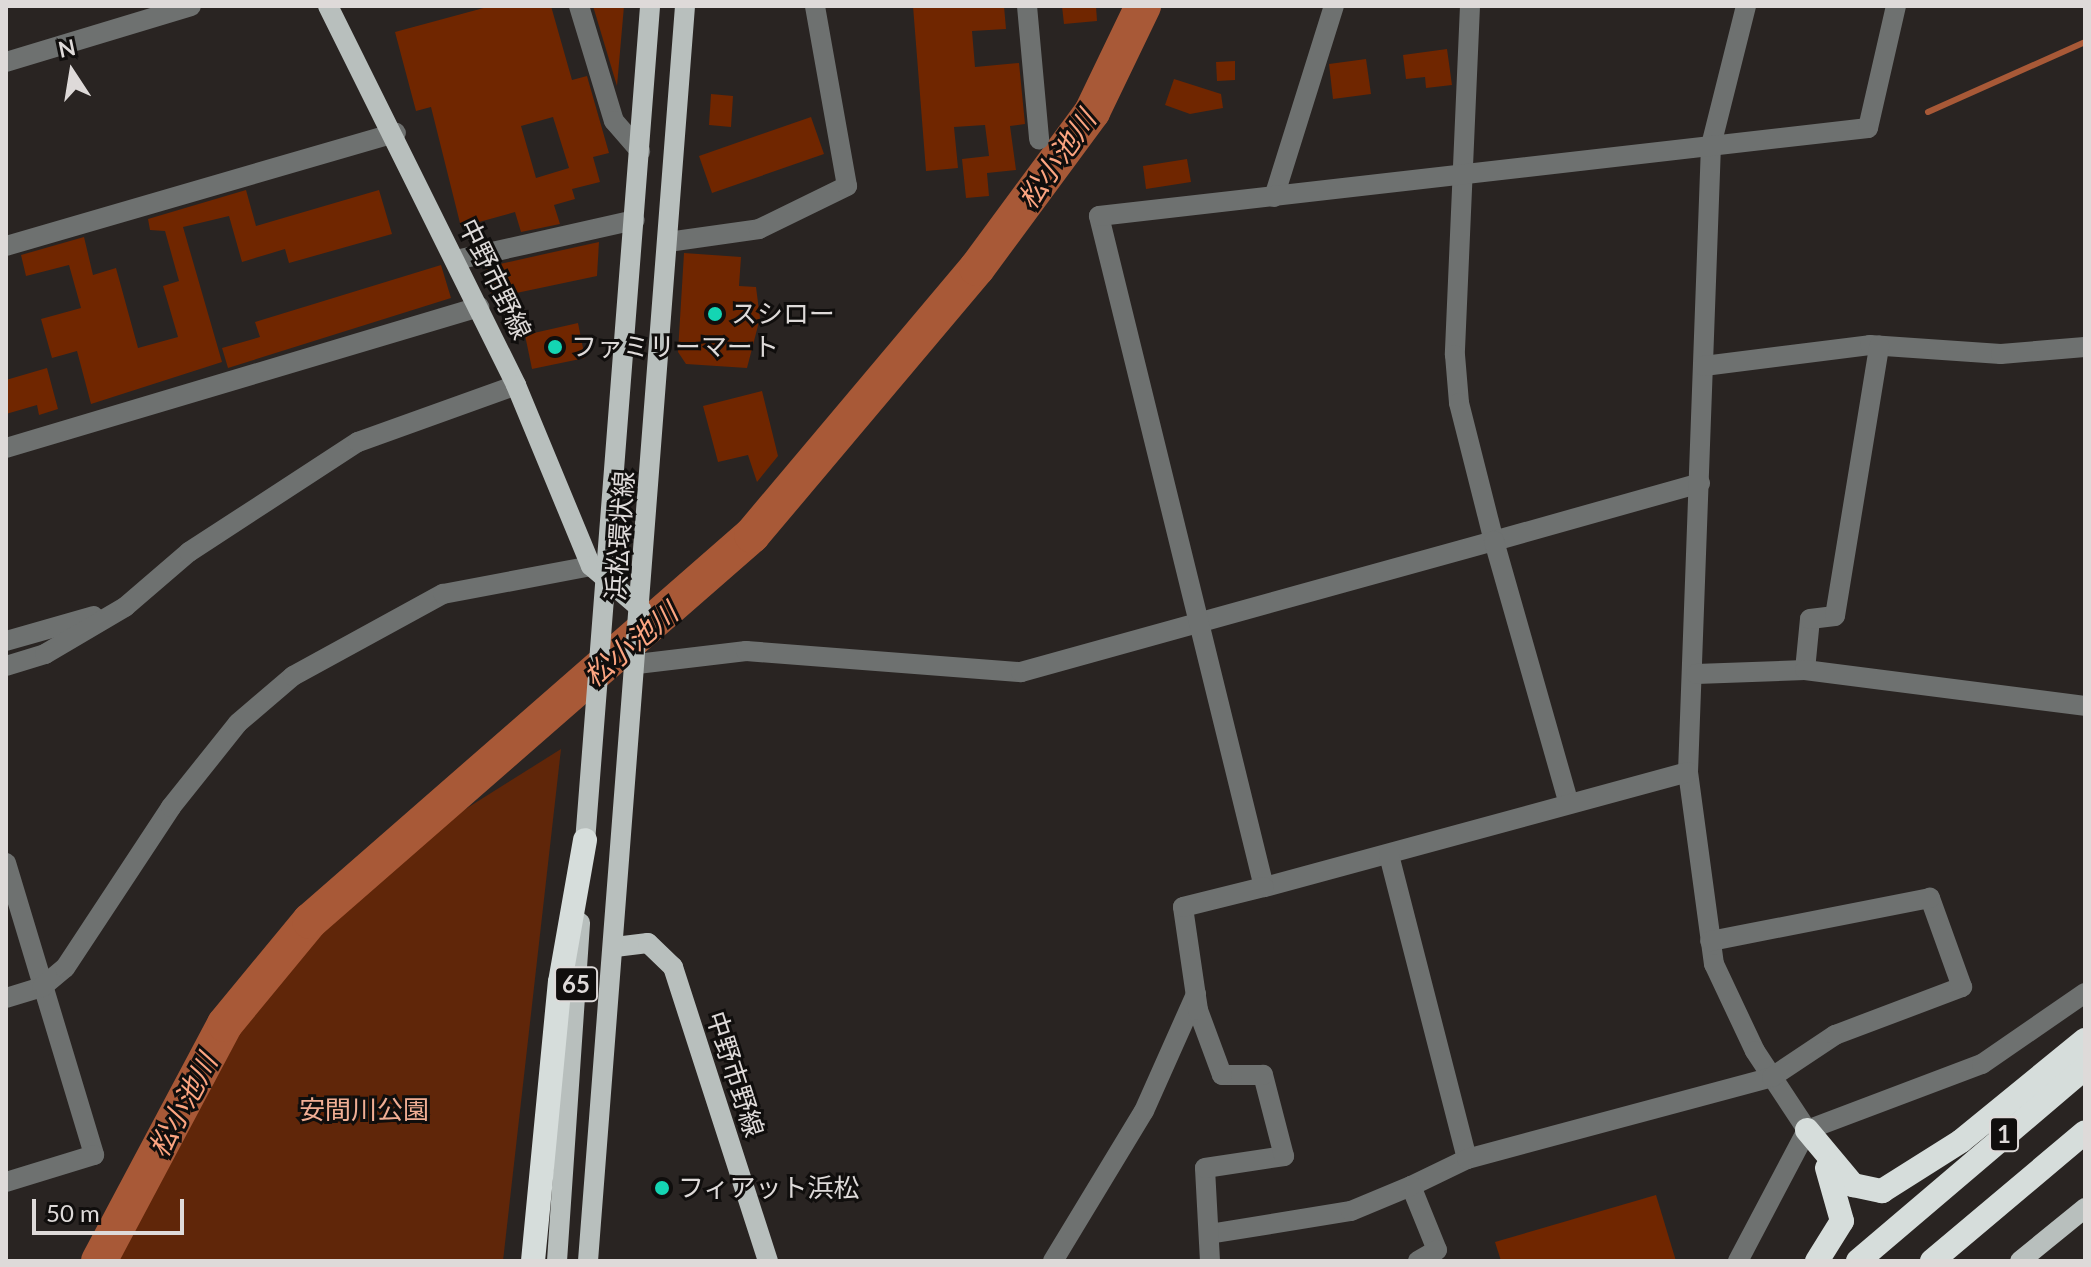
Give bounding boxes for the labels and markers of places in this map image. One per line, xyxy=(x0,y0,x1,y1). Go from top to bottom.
place label: スシロー xyxy=(731,298,835,330)
marker: スシロー xyxy=(706,305,724,323)
place label: ファミリーマート xyxy=(571,331,779,363)
marker: ファミリーマート xyxy=(546,338,564,356)
place label: フィアット浜松 xyxy=(678,1172,860,1204)
marker: フィアット浜松 xyxy=(653,1179,671,1197)

